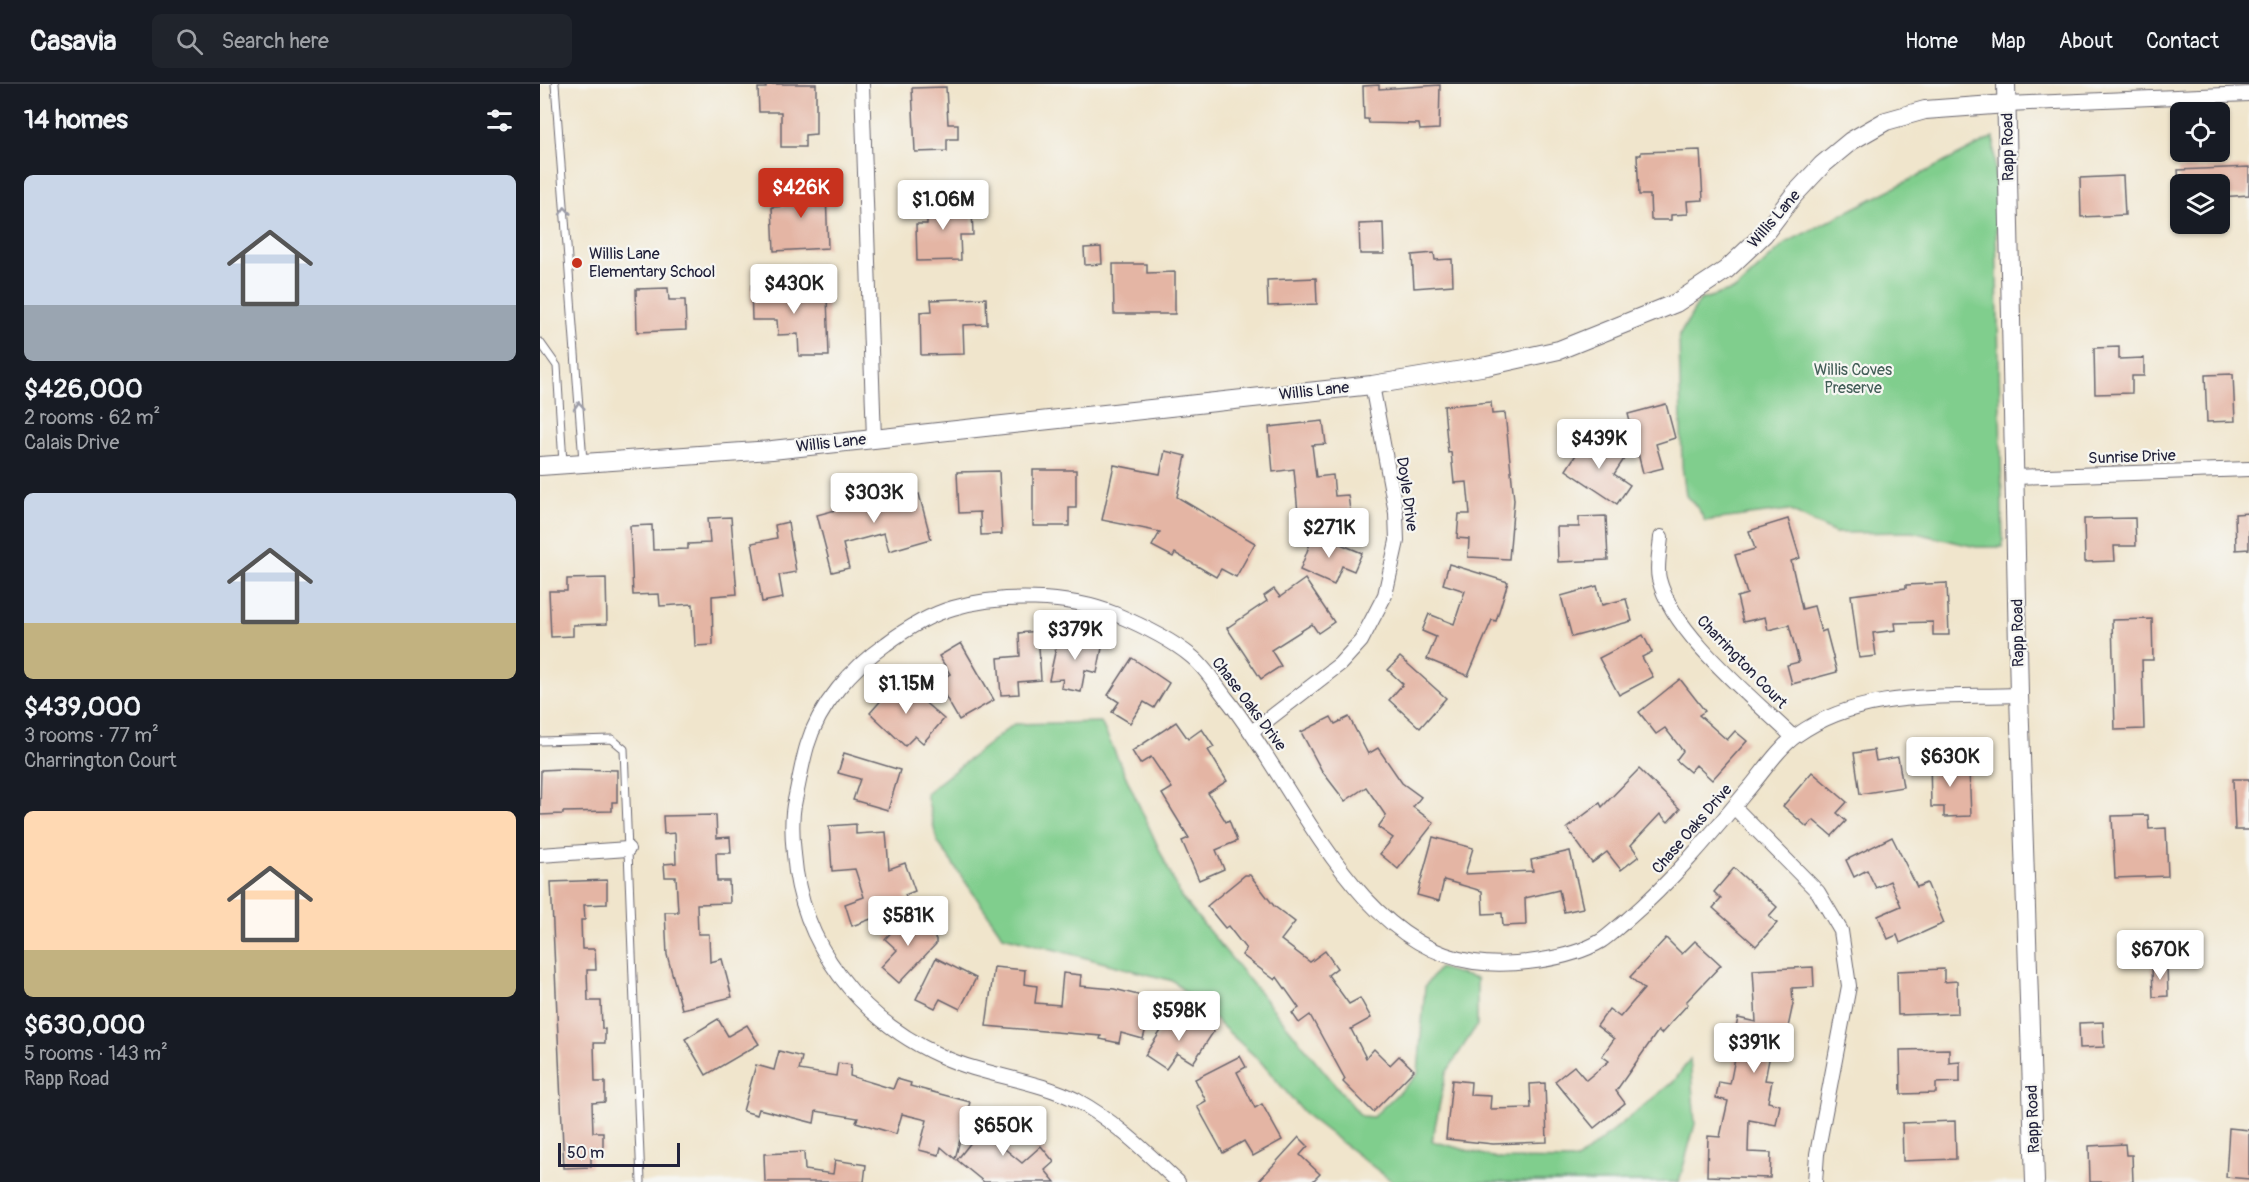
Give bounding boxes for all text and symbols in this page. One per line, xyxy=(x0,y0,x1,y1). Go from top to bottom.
search box xyxy=(152,14,572,68)
text: Casavia xyxy=(30,24,116,59)
icon: search xyxy=(173,25,206,58)
text: Search here xyxy=(221,27,329,55)
text: Home xyxy=(1905,28,1958,55)
text: Map xyxy=(1991,28,2026,55)
text: About xyxy=(2059,28,2113,55)
text: Contact xyxy=(2146,28,2219,55)
map controls xyxy=(2170,102,2230,234)
button: locate xyxy=(2170,102,2230,162)
text: 14 homes xyxy=(24,104,128,136)
icon: filters xyxy=(483,104,516,137)
street label: Rapp Road xyxy=(1997,113,2019,181)
pin: $426K xyxy=(759,168,843,219)
button: layers xyxy=(2170,174,2230,234)
text: $426K xyxy=(772,175,830,200)
pin: $1.06M xyxy=(894,180,992,231)
street label: Willis Lane xyxy=(1743,186,1805,252)
text: $1.06M xyxy=(912,187,974,212)
one-way arrow xyxy=(558,207,571,216)
icon: home xyxy=(216,214,324,322)
place label: Willis Lane Elementary School xyxy=(589,244,715,282)
marker: Willis Lane Elementary School xyxy=(570,256,584,270)
pin: $430K xyxy=(752,264,836,315)
text: $430K xyxy=(764,271,824,296)
park label: Willis Coves Preserve xyxy=(1814,360,1892,398)
text: $426,000 xyxy=(24,373,143,405)
street label: Willis Lane xyxy=(1278,377,1350,405)
one-way arrow xyxy=(573,401,586,410)
text: 2 rooms · 62 m² xyxy=(24,405,160,430)
pin: $439K xyxy=(1557,419,1641,470)
text: $439K xyxy=(1571,426,1627,451)
street label: Willis Lane xyxy=(795,429,867,457)
text: Calais Drive xyxy=(24,430,119,455)
street label: Sunrise Drive xyxy=(2088,445,2176,469)
street label: Doyle Drive xyxy=(1392,456,1422,533)
pin: $303K xyxy=(832,473,916,524)
text: $303K xyxy=(845,480,903,505)
pin: $271K xyxy=(1287,508,1371,559)
text: $271K xyxy=(1303,515,1355,540)
icon: home xyxy=(216,532,324,640)
street label: Rapp Road xyxy=(2007,599,2029,667)
pin: $379K xyxy=(1033,610,1117,661)
street label: Charrington Court xyxy=(1692,611,1792,713)
text: $379K xyxy=(1048,617,1102,642)
street label: Chase Oaks Drive xyxy=(1207,653,1291,755)
pin: $1.15M xyxy=(857,664,955,715)
text: $1.15M xyxy=(878,671,934,696)
text: $439,000 xyxy=(24,691,141,723)
text: 3 rooms · 77 m² xyxy=(24,723,159,748)
pin: $630K xyxy=(1908,737,1992,788)
text: $630K xyxy=(1920,744,1980,769)
text: Charrington Court xyxy=(24,748,177,773)
street label: Chase Oaks Drive xyxy=(1648,780,1736,878)
icon: home xyxy=(216,850,324,958)
pin: $581K xyxy=(866,896,950,947)
text: $581K xyxy=(882,903,934,928)
pin: $670K xyxy=(2118,930,2202,981)
text: $670K xyxy=(2131,937,2189,962)
pin: $598K xyxy=(1137,991,1221,1042)
text: $598K xyxy=(1152,998,1206,1023)
text: $630,000 xyxy=(24,1009,145,1041)
pin: $391K xyxy=(1712,1023,1796,1074)
text: $391K xyxy=(1728,1030,1780,1055)
text: 5 rooms · 143 m² xyxy=(24,1041,168,1066)
text: Rapp Road xyxy=(24,1066,110,1091)
street label: Rapp Road xyxy=(2022,1084,2044,1154)
pin: $650K xyxy=(961,1106,1045,1157)
text: $650K xyxy=(973,1113,1033,1138)
scale bar xyxy=(558,1140,680,1168)
text: 50 m xyxy=(567,1143,604,1163)

